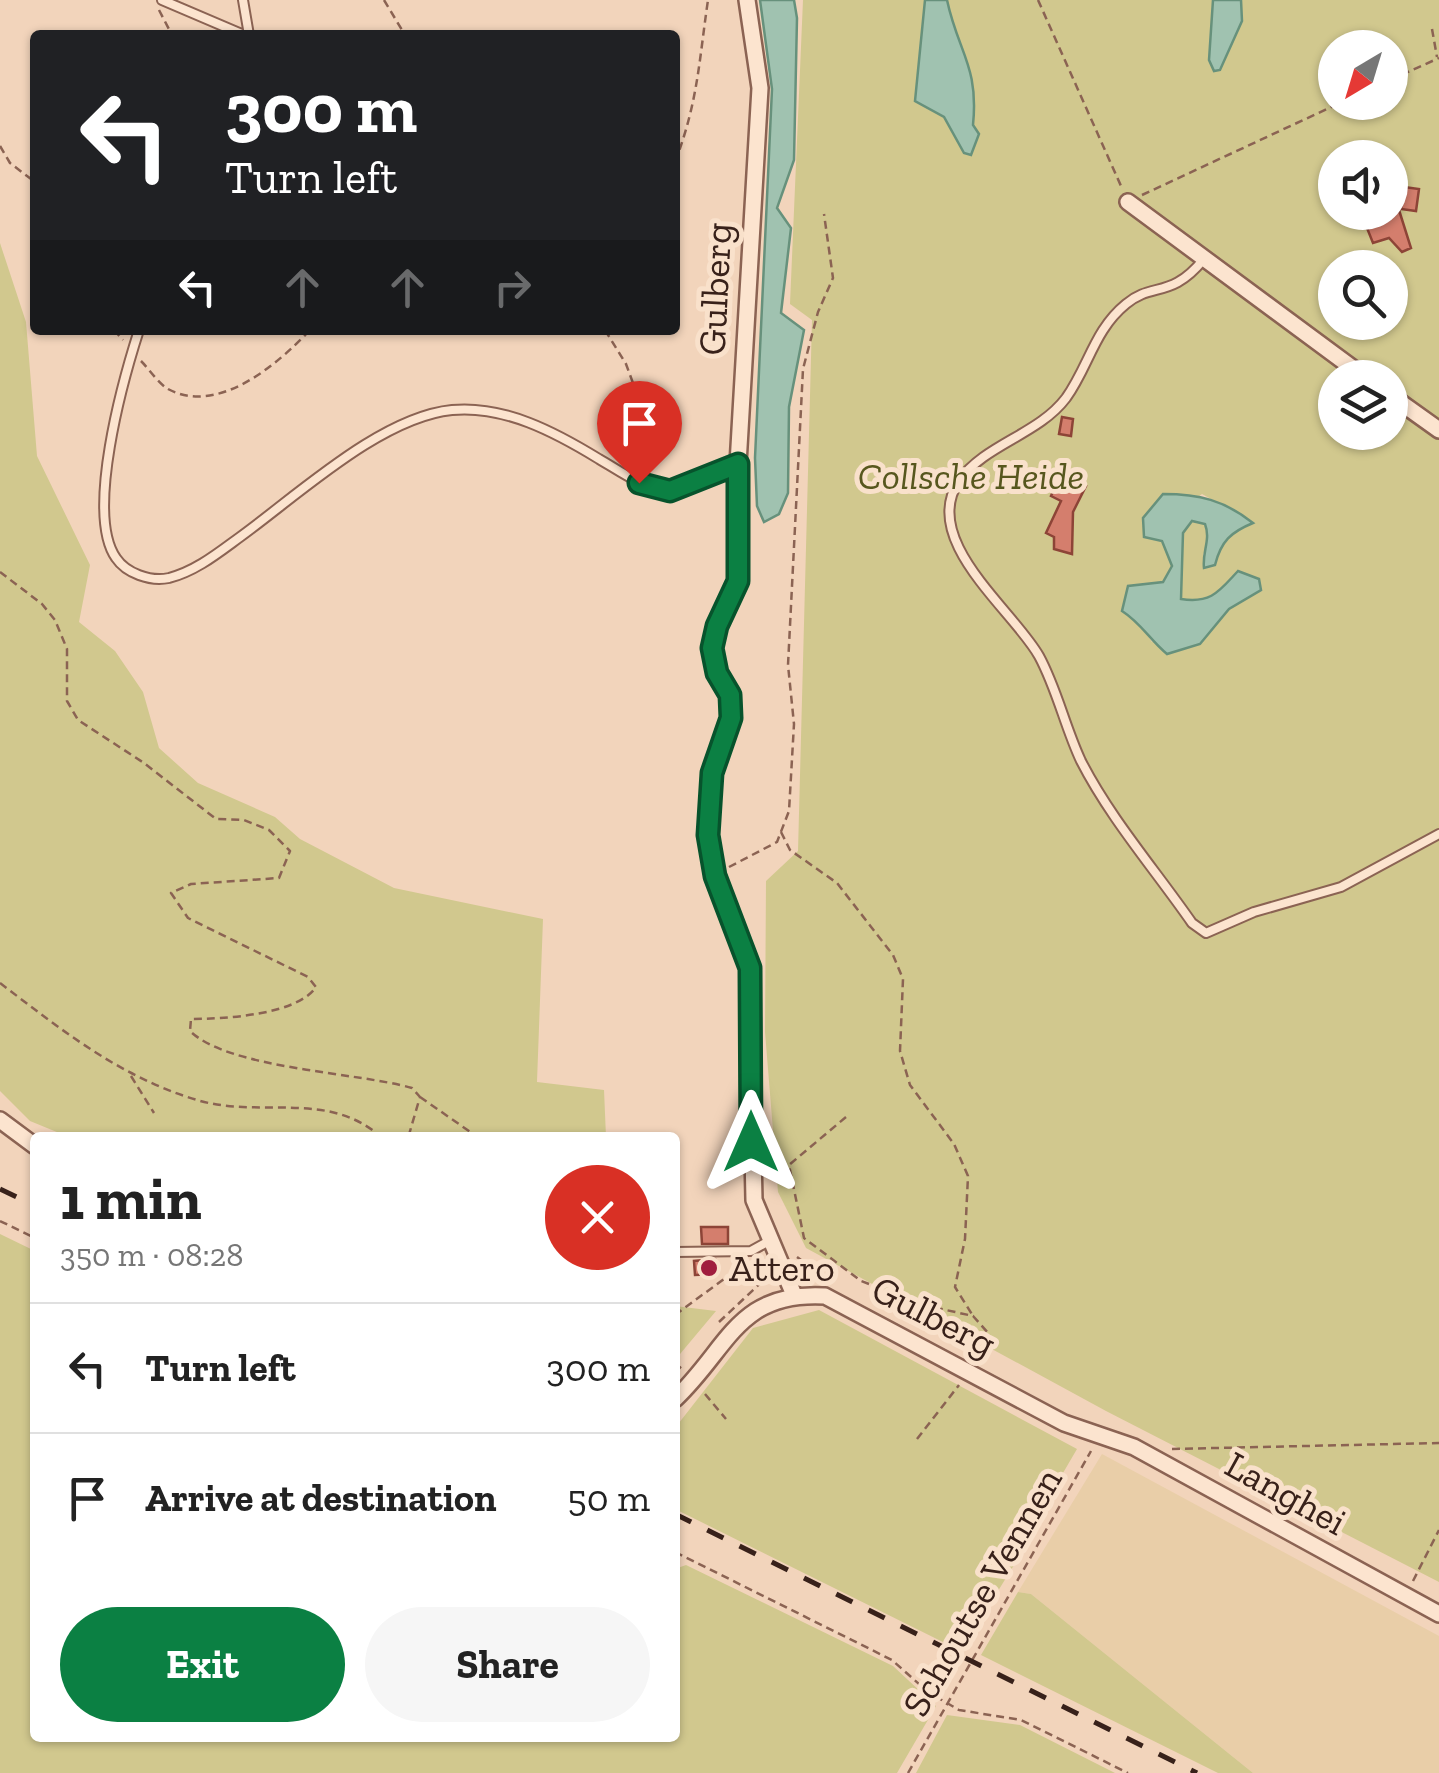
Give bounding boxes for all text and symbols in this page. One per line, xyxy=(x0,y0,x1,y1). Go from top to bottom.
north arrow xyxy=(1318,30,1408,120)
map controls xyxy=(1318,30,1408,450)
text: 300 m xyxy=(225,66,417,150)
icon: left xyxy=(60,70,190,200)
button: sound xyxy=(1318,140,1408,230)
text: Turn left xyxy=(225,151,397,205)
street label: Gulberg xyxy=(689,221,741,356)
button: search xyxy=(1318,250,1408,340)
icon: left xyxy=(170,260,225,315)
icon: ahead xyxy=(275,260,330,315)
icon: ahead xyxy=(380,260,435,315)
icon: right xyxy=(485,260,540,315)
button: layers xyxy=(1318,360,1408,450)
pin xyxy=(597,381,682,484)
icon: arrive xyxy=(612,396,667,451)
park label: Collsche Heide xyxy=(858,453,1084,499)
position arrow xyxy=(699,1090,803,1194)
text: 1 min xyxy=(60,1162,202,1234)
button: close xyxy=(545,1165,650,1270)
text: 350 m · 08:28 xyxy=(60,1236,243,1274)
place label: Attero xyxy=(729,1245,835,1291)
marker: Attero xyxy=(698,1257,720,1279)
street label: Gulberg xyxy=(864,1265,1004,1367)
icon: left xyxy=(60,1341,115,1396)
text: Turn left xyxy=(145,1345,296,1391)
text: 300 m xyxy=(546,1345,650,1391)
street label: Langhei xyxy=(1217,1441,1355,1545)
street label: Schoutse Vennen xyxy=(892,1459,1072,1724)
icon: arrive xyxy=(60,1471,115,1526)
text: Arrive at destination xyxy=(145,1475,496,1521)
text: 50 m xyxy=(567,1475,650,1521)
button: Exit xyxy=(60,1607,345,1722)
button: Share xyxy=(365,1607,650,1722)

